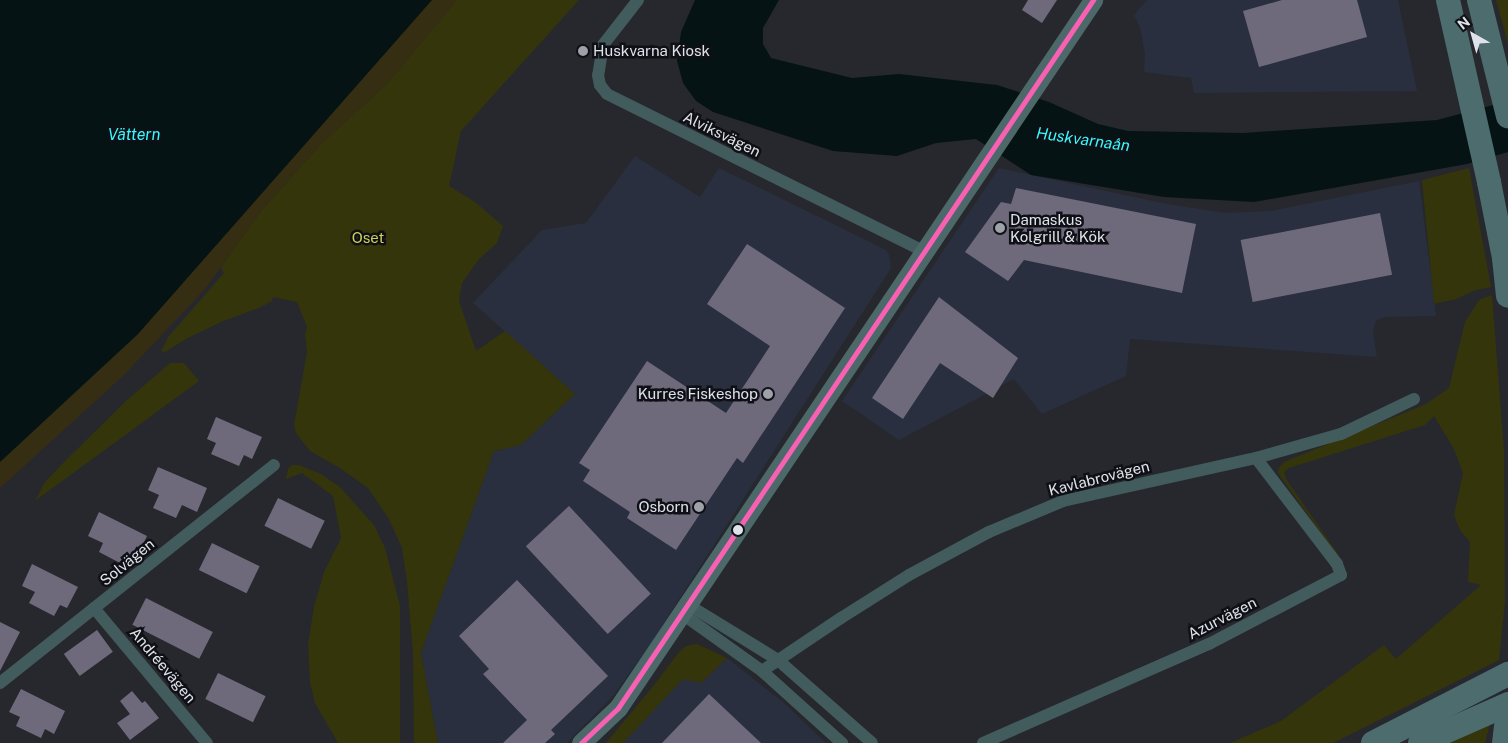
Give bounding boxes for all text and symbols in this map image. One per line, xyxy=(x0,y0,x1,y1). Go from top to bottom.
north arrow xyxy=(1448,10,1498,60)
text: N xyxy=(1455,14,1473,33)
place label: Huskvarna Kiosk xyxy=(593,42,710,60)
marker: Huskvarna Kiosk xyxy=(577,45,589,57)
street label: Alviksvägen xyxy=(680,107,764,161)
water label: Huskvarnaån xyxy=(1035,124,1131,156)
water label: Vättern xyxy=(108,125,160,145)
place label: Damaskus Kolgrill & Kök xyxy=(1010,210,1106,245)
marker: Damaskus Kolgrill & Kök xyxy=(994,222,1006,234)
park label: Oset xyxy=(352,229,384,247)
place label: Kurres Fiskeshop xyxy=(638,385,758,403)
marker: Kurres Fiskeshop xyxy=(762,388,774,400)
street label: Kavlabrovägen xyxy=(1047,457,1151,499)
place label: Osborn xyxy=(639,498,689,516)
marker: Osborn xyxy=(693,501,705,513)
unlabelled marker xyxy=(733,525,743,535)
street label: Solvägen xyxy=(96,535,158,589)
street label: Azurvägen xyxy=(1185,593,1259,643)
street label: Andréevägen xyxy=(126,624,200,706)

